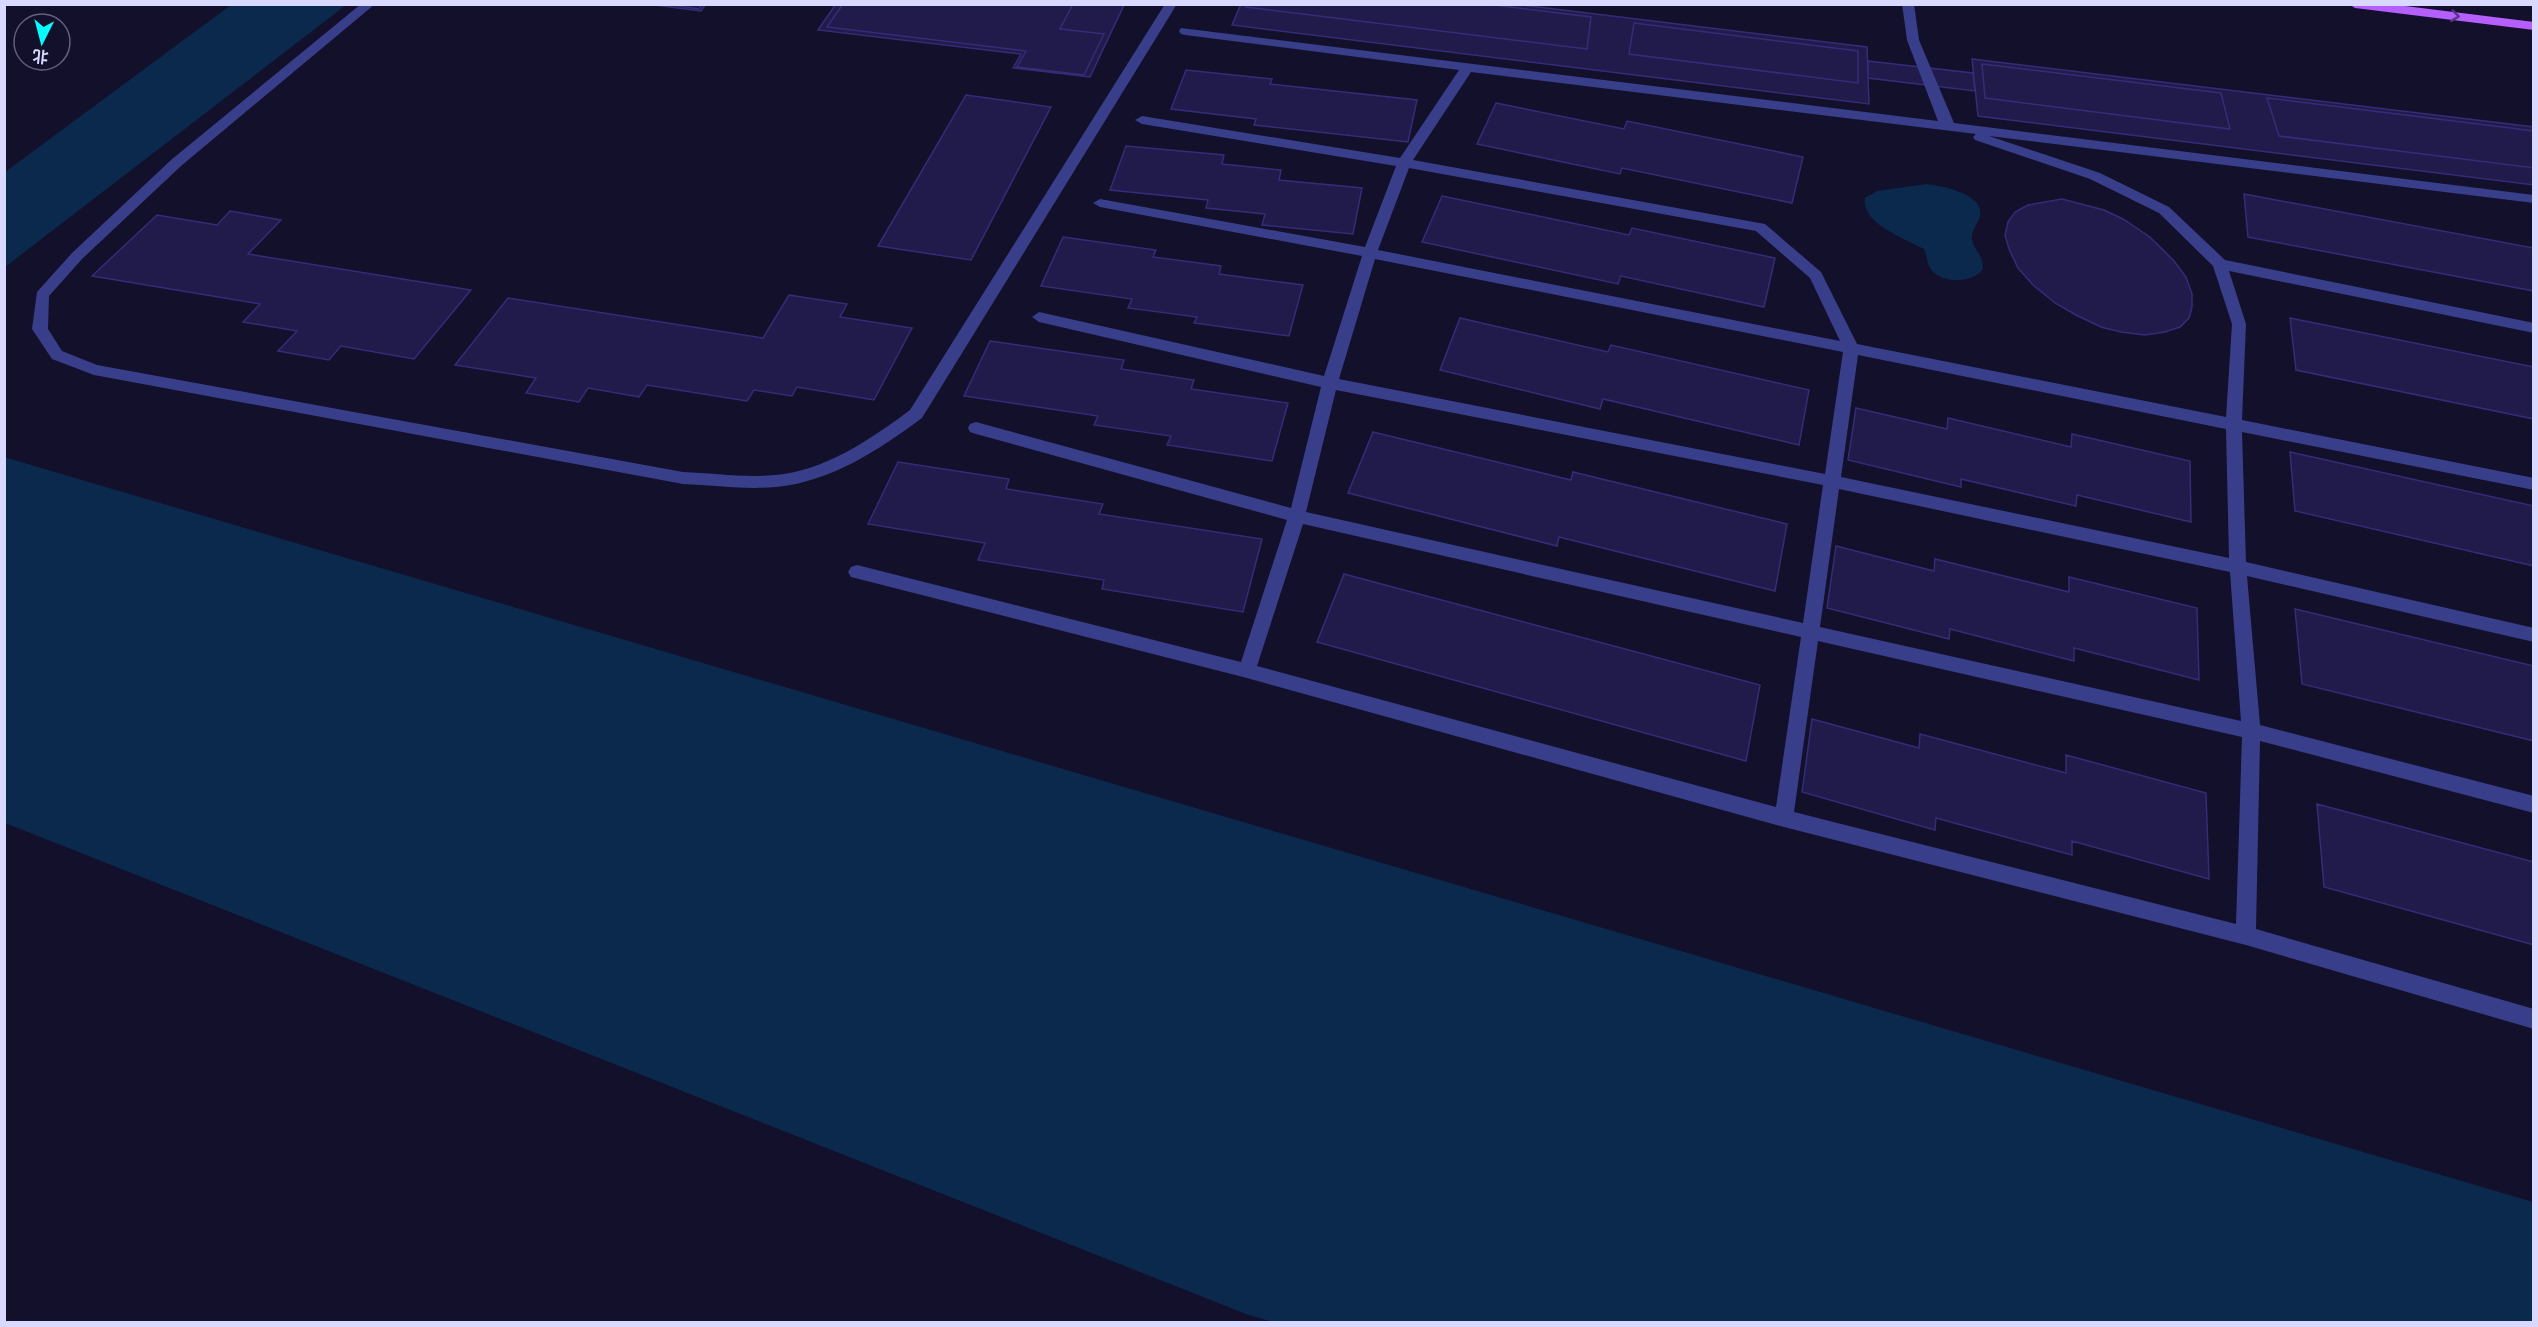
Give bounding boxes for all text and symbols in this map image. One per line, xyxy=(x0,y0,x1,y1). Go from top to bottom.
one-way arrow xyxy=(2450,10,2459,22)
north arrow xyxy=(12,12,72,72)
text: 北 xyxy=(31,44,50,68)

